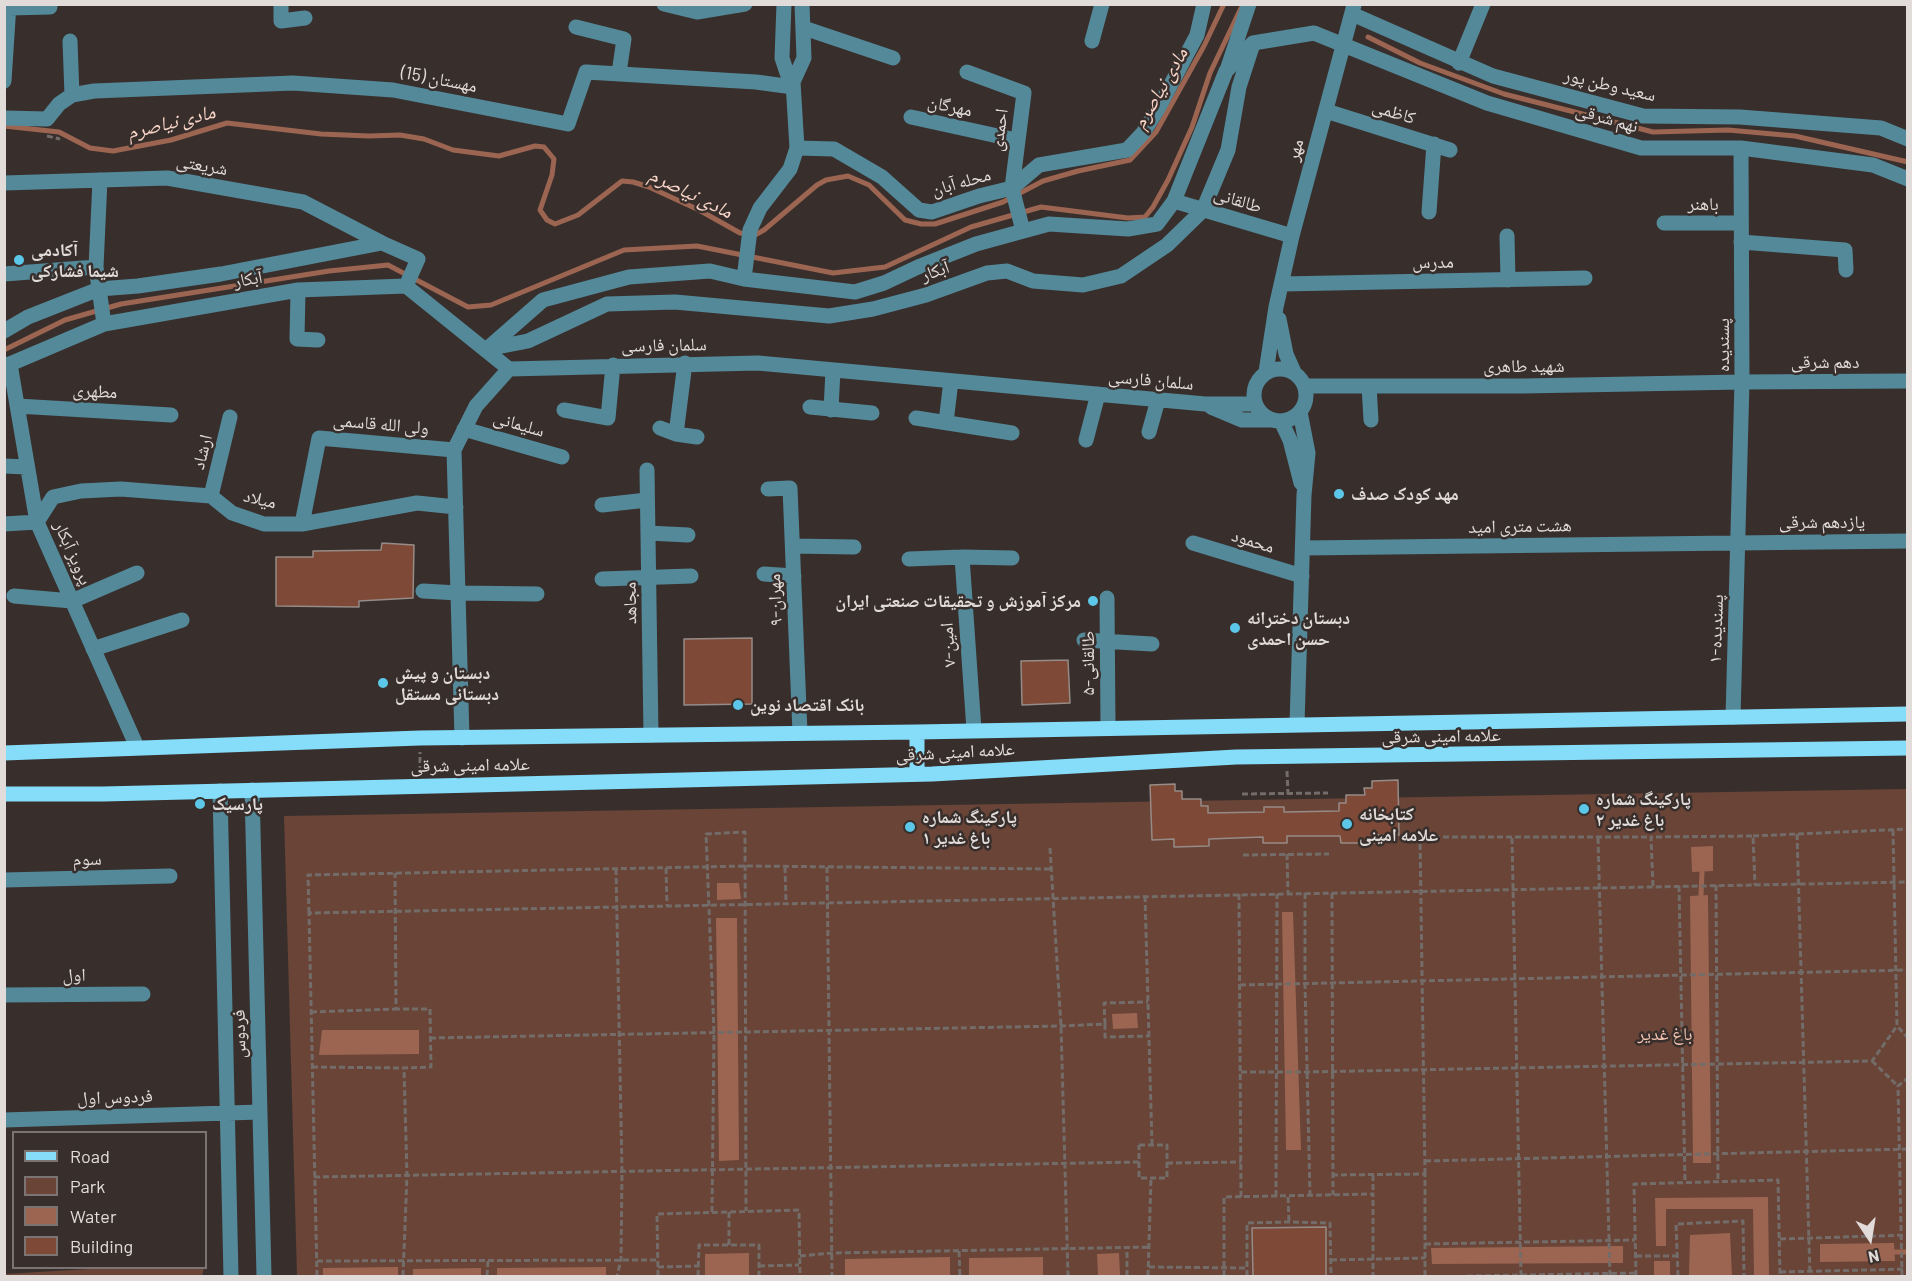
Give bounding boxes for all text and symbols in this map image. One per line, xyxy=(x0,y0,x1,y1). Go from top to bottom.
water label: مادی نیاصرم xyxy=(1127,43,1193,133)
street label: مهستان (15) xyxy=(399,61,479,97)
street label: سعید وطن پور xyxy=(1562,64,1658,106)
street label: مهرگان xyxy=(926,91,974,121)
street label: کاظمی xyxy=(1370,95,1418,129)
water label: مادی نیاصرم xyxy=(124,99,218,145)
street label: نهم شرقی xyxy=(1573,99,1641,137)
street label: احمدی xyxy=(985,107,1013,153)
street label: مهر xyxy=(1282,136,1308,164)
street label: شریعتی xyxy=(175,150,229,180)
water label: مادی نیاصرم xyxy=(645,162,737,224)
street label: محله آبان xyxy=(929,163,993,201)
street label: طالقانی xyxy=(1211,182,1265,218)
street label: باهنر xyxy=(1687,193,1719,215)
place label: آکادمی شیما فشارکی xyxy=(31,239,119,282)
street label: مدرس xyxy=(1412,251,1454,273)
marker: آکادمی شیما فشارکی xyxy=(12,253,26,267)
street label: آبکار xyxy=(918,256,952,286)
street label: آبکار xyxy=(232,266,264,292)
street label: پسندیده xyxy=(1712,318,1734,372)
street label: سلمان فارسی xyxy=(621,333,707,357)
street label: دهم شرقی xyxy=(1791,351,1859,373)
street label: شهید طاهری xyxy=(1483,355,1565,377)
street label: سلمان فارسی xyxy=(1107,366,1195,394)
street label: مطهری xyxy=(72,379,118,403)
street label: سلیمانی xyxy=(491,406,547,442)
street label: ولی الله قاسمی xyxy=(332,409,430,439)
street label: ارشاد xyxy=(187,432,217,472)
place label: مهد کودک صدف xyxy=(1351,483,1459,505)
street label: میلاد xyxy=(241,485,279,513)
marker: مهد کودک صدف xyxy=(1332,487,1346,501)
street label: یازدهم شرقی xyxy=(1779,511,1865,533)
street label: هشت متری امید xyxy=(1468,514,1572,538)
street label: پرویز آبکار xyxy=(49,518,97,588)
street label: محمود xyxy=(1229,524,1277,558)
street label: ۹-مهران xyxy=(763,573,787,627)
street label: مجاهد xyxy=(619,582,641,624)
place label: مرکز آموزش و تحقیقات صنعتی ایران xyxy=(835,590,1081,612)
marker: مرکز آموزش و تحقیقات صنعتی ایران xyxy=(1086,594,1100,608)
street label: ۱-پسندیده xyxy=(1704,594,1728,664)
place label: دبستان دخترانه حسن احمدی xyxy=(1247,607,1350,650)
marker: دبستان دخترانه حسن احمدی xyxy=(1228,621,1242,635)
street label: ۷-امین xyxy=(936,622,960,668)
street label: ۵-طالقانی xyxy=(1077,631,1099,695)
place label: دبستان و پیش دبستانی مستقل xyxy=(395,662,499,704)
marker: دبستان و پیش دبستانی مستقل xyxy=(376,676,390,690)
place label: بانک اقتصاد نوین xyxy=(750,694,864,716)
marker: بانک اقتصاد نوین xyxy=(731,698,745,712)
street label: علامه امینی شرقی xyxy=(1381,724,1501,748)
street label: علامه امینی شرقی xyxy=(895,738,1015,766)
street label: علامه امینی شرقی xyxy=(410,753,530,777)
place label: پارکینگ شماره ۲ باغ غدیر xyxy=(1596,788,1691,830)
place label: پارسیک xyxy=(212,793,263,815)
marker: پارسیک xyxy=(193,797,207,811)
marker: پارکینگ شماره ۲ باغ غدیر xyxy=(1577,802,1591,816)
place label: کتابخانه علامه امینی xyxy=(1359,803,1438,846)
place label: پارکینگ شماره ۱ باغ غدیر xyxy=(922,806,1017,848)
marker: کتابخانه علامه امینی xyxy=(1340,817,1354,831)
marker: پارکینگ شماره ۱ باغ غدیر xyxy=(903,820,917,834)
street label: سوم xyxy=(72,848,102,870)
street label: اول xyxy=(62,964,86,986)
street label: فردوس xyxy=(228,1009,250,1059)
park label: باغ غدیر xyxy=(1637,1023,1693,1045)
street label: فردوس اول xyxy=(77,1085,153,1109)
legend xyxy=(12,1131,207,1269)
text: Road xyxy=(70,1145,110,1167)
text: Park xyxy=(70,1175,105,1197)
text: Water xyxy=(70,1205,117,1227)
north arrow xyxy=(1840,1209,1900,1269)
text: Building xyxy=(70,1235,133,1257)
text: N xyxy=(1867,1247,1881,1267)

